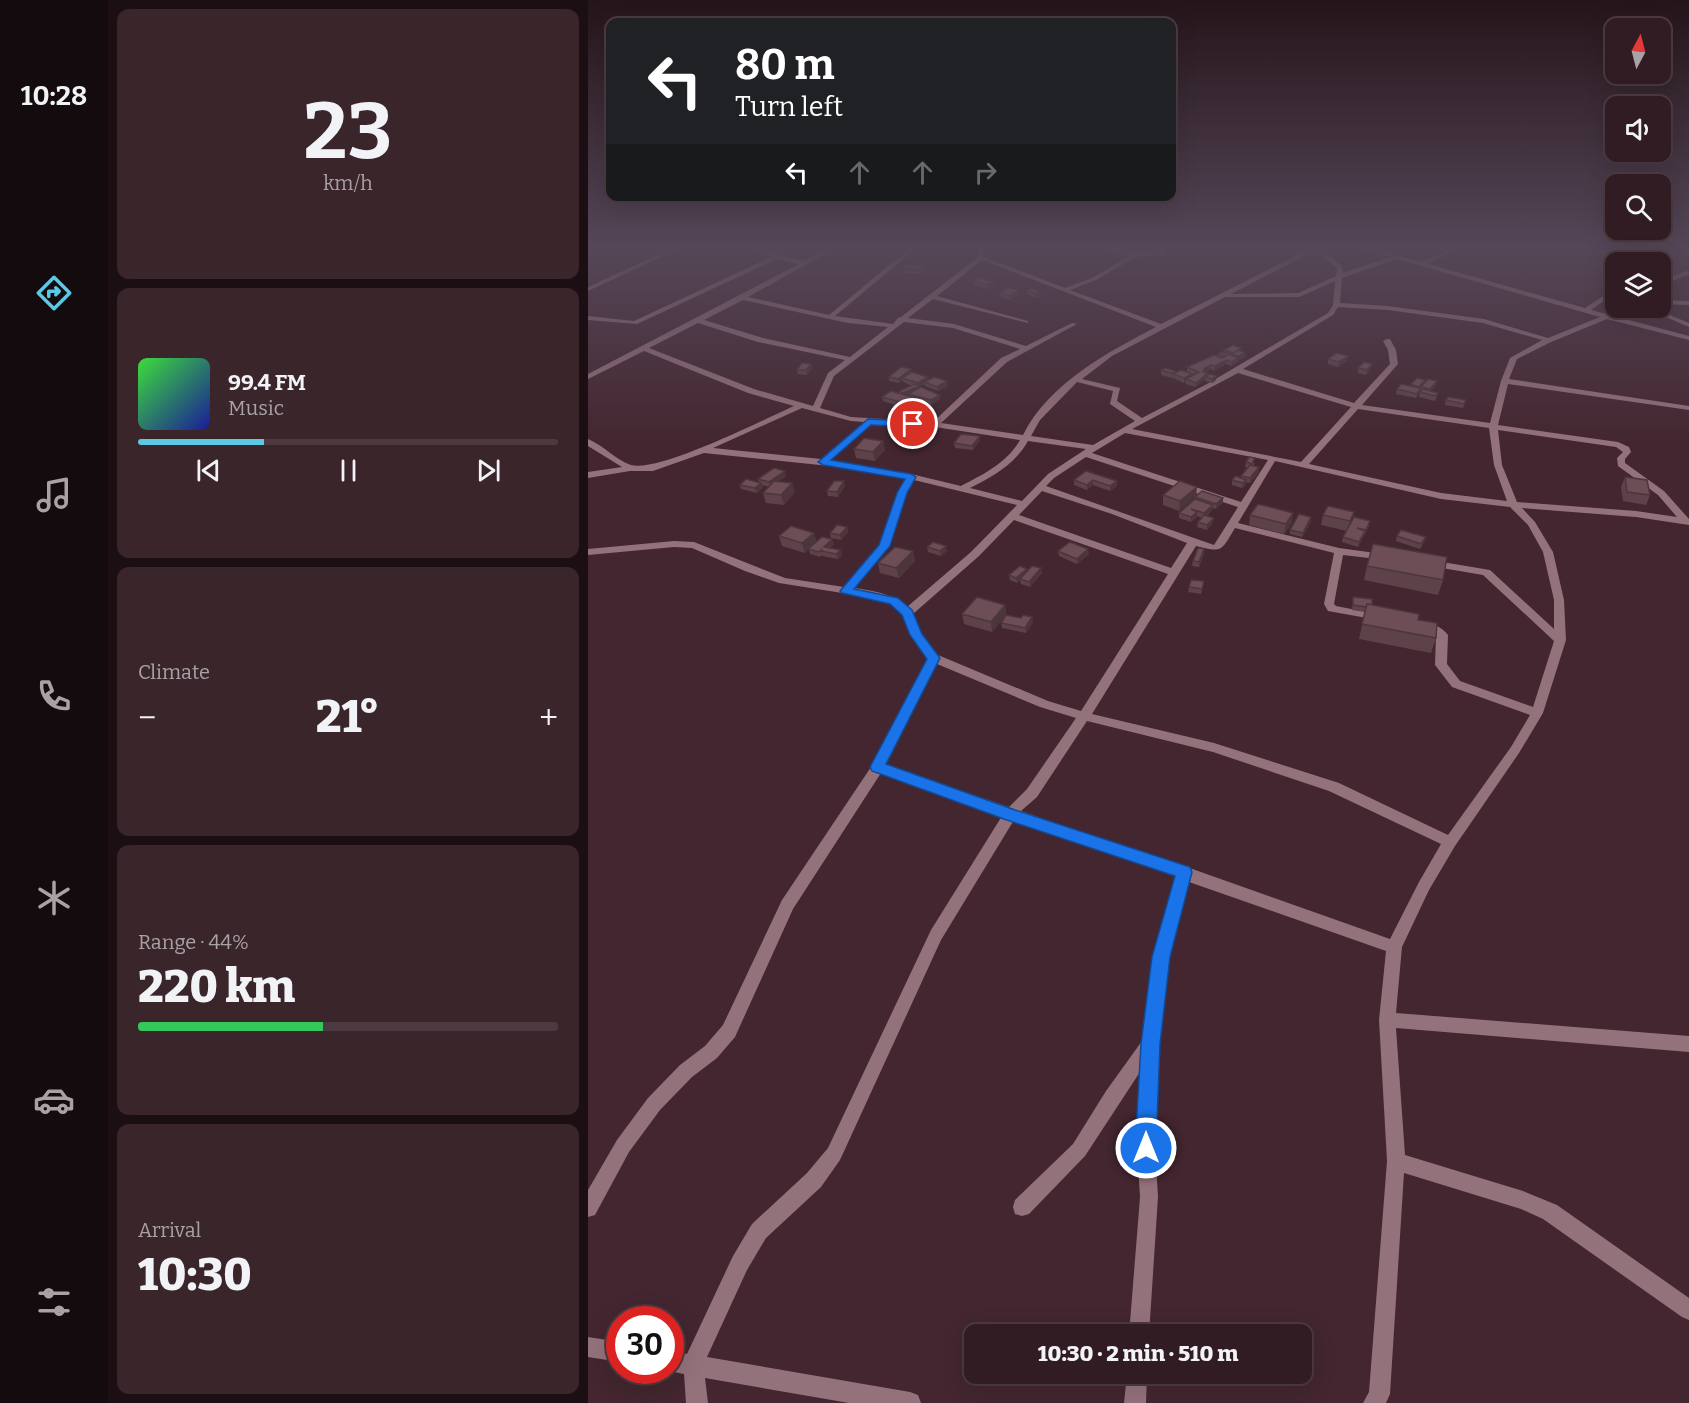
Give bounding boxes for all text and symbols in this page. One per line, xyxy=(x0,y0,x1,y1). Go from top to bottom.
north arrow xyxy=(1605,18,1671,84)
map controls xyxy=(1605,18,1671,318)
text: 80 m xyxy=(735,40,835,90)
icon: left xyxy=(636,42,714,120)
text: 10:28 xyxy=(21,80,87,112)
text: 23 xyxy=(304,85,392,179)
text: Turn left xyxy=(735,91,843,123)
button: sound xyxy=(1605,96,1671,162)
icon: left xyxy=(780,156,813,189)
icon: ahead xyxy=(843,156,876,189)
icon: ahead xyxy=(906,156,939,189)
icon: right xyxy=(969,156,1002,189)
text: km/h xyxy=(323,171,373,195)
button: search xyxy=(1605,174,1671,240)
button: layers xyxy=(1605,252,1671,318)
icon: directions xyxy=(33,272,75,314)
text: 99.4 FM xyxy=(228,369,306,396)
text: Music xyxy=(228,396,284,420)
pin xyxy=(887,398,938,449)
icon: arrive xyxy=(896,407,929,440)
icon: previous xyxy=(192,454,225,487)
icon: pause xyxy=(332,454,365,487)
icon: next xyxy=(472,454,505,487)
icon: music xyxy=(33,474,75,516)
text: Climate xyxy=(138,660,210,684)
icon: phone xyxy=(33,675,75,717)
text: 21° xyxy=(316,690,380,744)
text: − xyxy=(138,698,156,738)
text: + xyxy=(539,698,558,738)
icon: climate xyxy=(33,877,75,919)
text: Range · 44% xyxy=(138,930,249,954)
text: 220 km xyxy=(138,960,295,1014)
icon: car xyxy=(33,1079,75,1121)
position arrow xyxy=(1114,1116,1178,1180)
text: Arrival xyxy=(138,1218,201,1242)
text: 10:30 xyxy=(138,1248,252,1302)
icon: filters xyxy=(33,1281,75,1323)
speed limit sign: 30 xyxy=(606,1306,684,1384)
text: 10:30 · 2 min · 510 m xyxy=(1038,1340,1238,1367)

